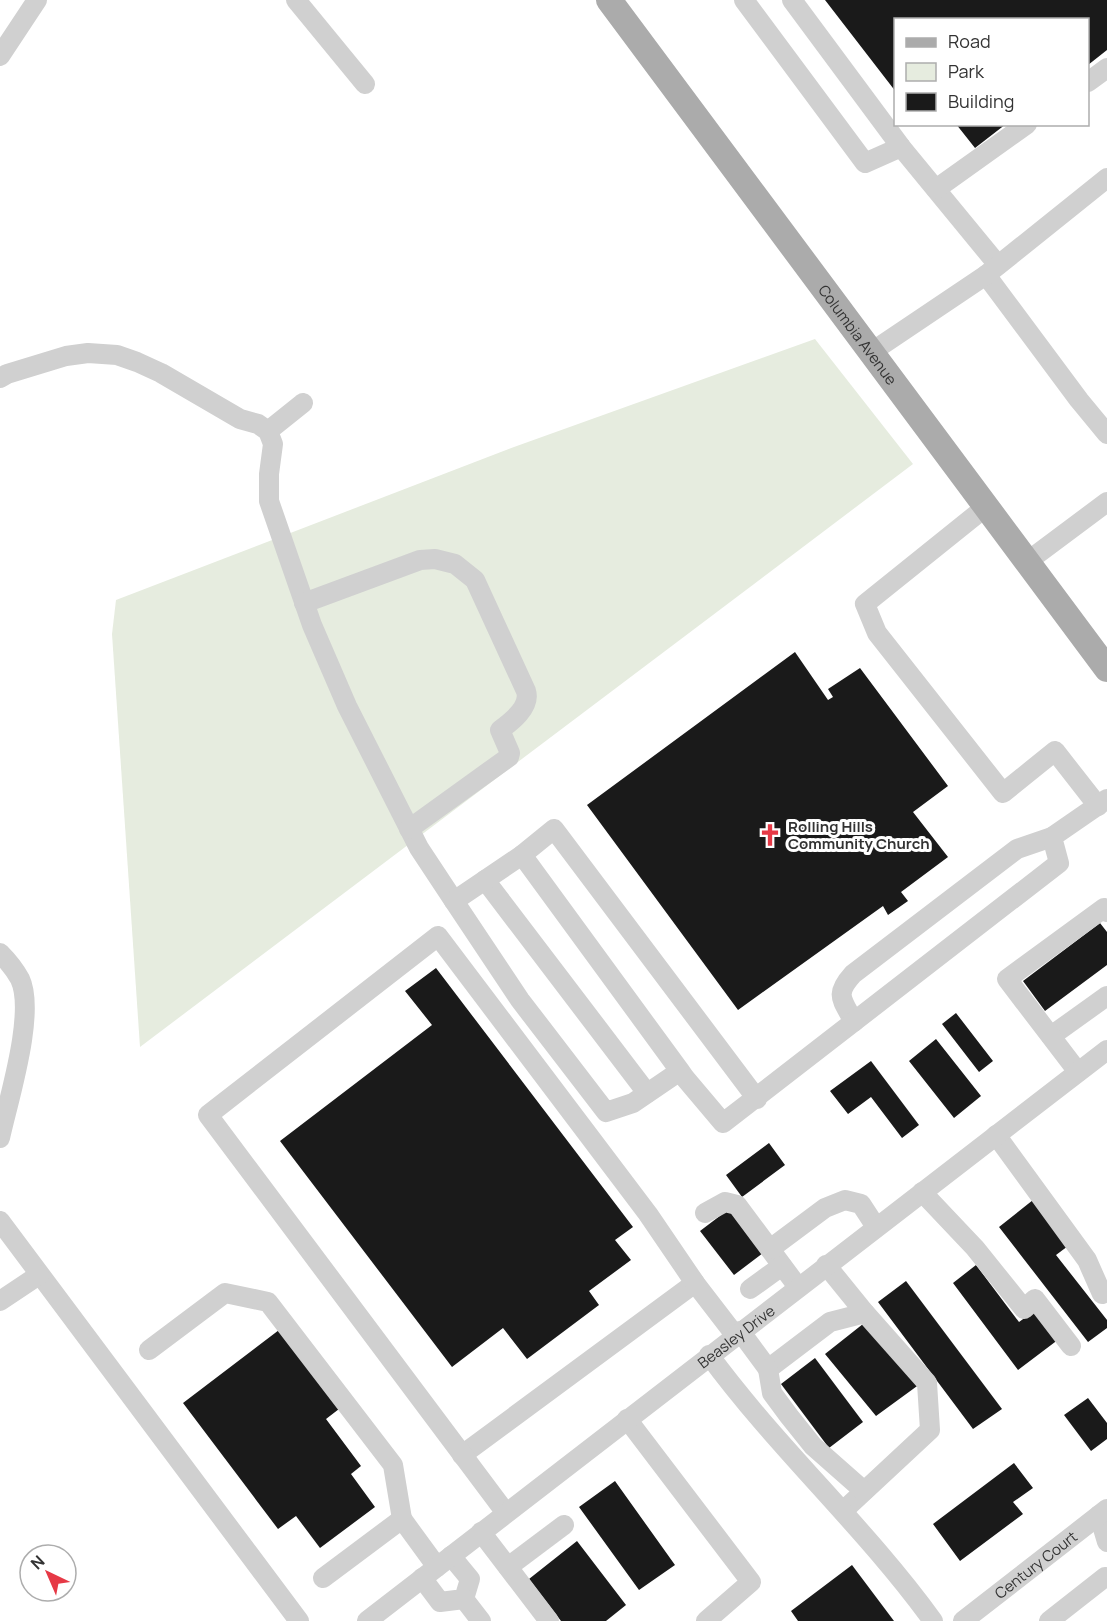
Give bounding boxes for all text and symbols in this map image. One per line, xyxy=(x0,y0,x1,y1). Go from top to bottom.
legend xyxy=(894,18,1089,126)
text: Road xyxy=(948,29,991,53)
text: Park xyxy=(948,59,985,83)
text: Building xyxy=(948,89,1014,113)
street label: Columbia Avenue xyxy=(814,280,902,389)
place label: Rolling Hills Community Church xyxy=(788,816,930,854)
church icon: Rolling Hills Community Church xyxy=(757,822,783,848)
street label: Beasley Drive xyxy=(693,1300,779,1373)
street label: Century Court xyxy=(990,1526,1081,1603)
north arrow xyxy=(18,1543,78,1603)
text: N xyxy=(26,1550,49,1574)

